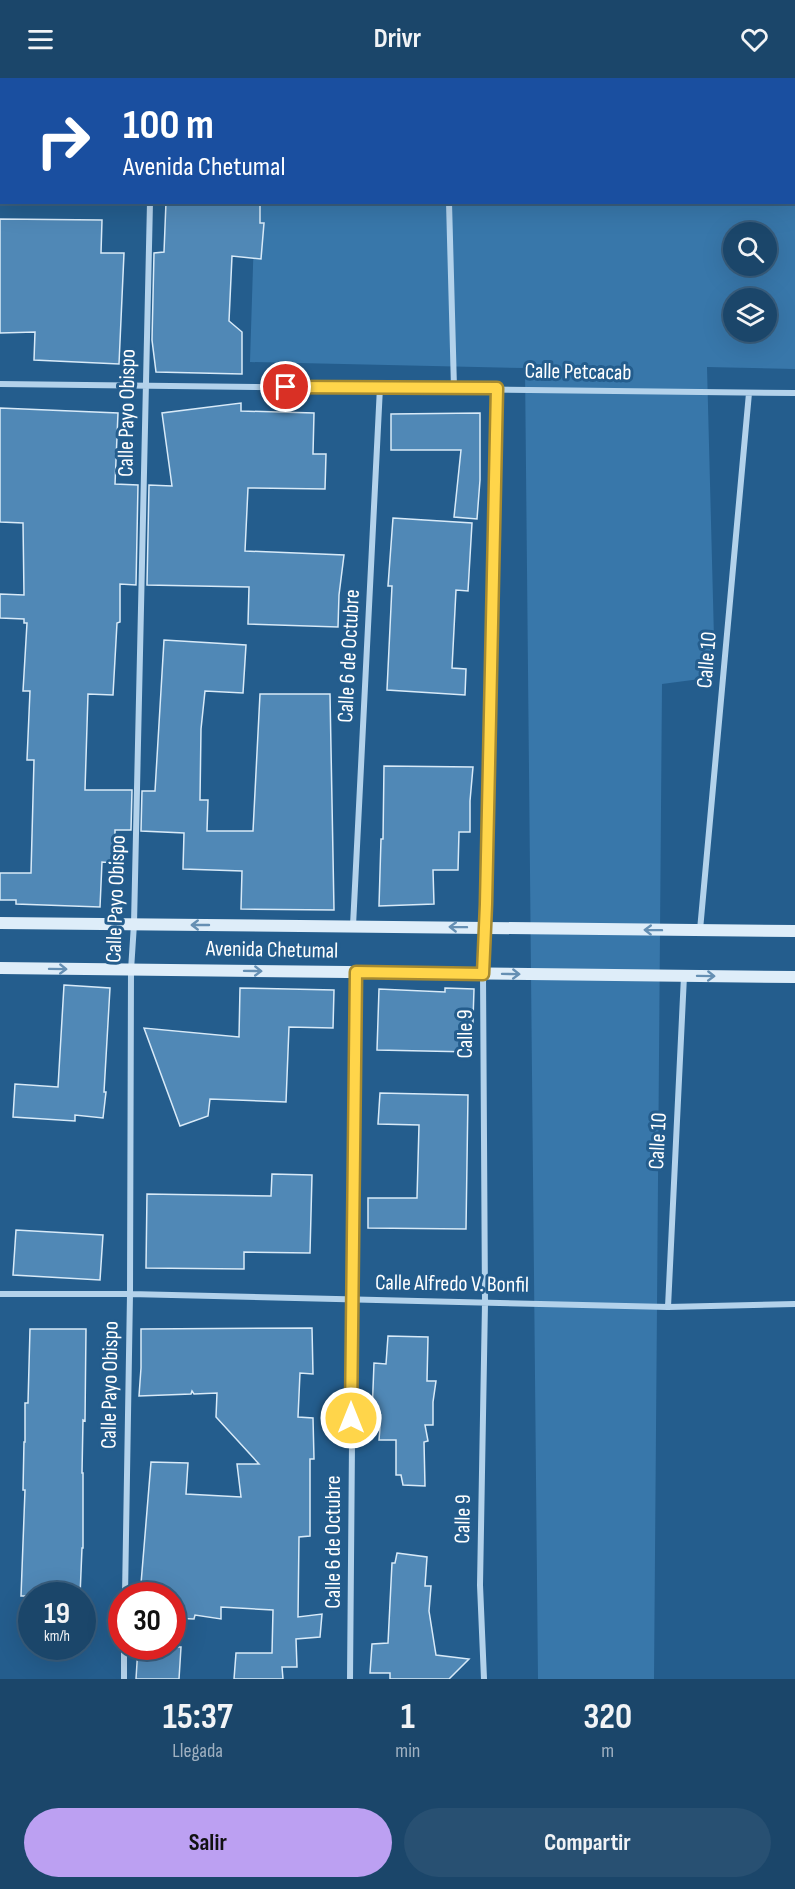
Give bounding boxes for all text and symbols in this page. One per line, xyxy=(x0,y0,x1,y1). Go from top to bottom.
icon: menu xyxy=(24,23,57,56)
text: Drivr xyxy=(374,23,421,55)
icon: heart xyxy=(738,23,771,56)
text: 100 m xyxy=(123,100,214,151)
icon: right xyxy=(24,102,102,180)
text: Avenida Chetumal xyxy=(123,151,286,183)
map controls xyxy=(723,222,777,342)
button: search xyxy=(723,222,777,276)
button: layers xyxy=(723,288,777,342)
street label: Calle Payo Obispo xyxy=(112,349,142,477)
street label: Calle Petcacab xyxy=(524,358,632,386)
pin xyxy=(260,361,311,412)
icon: arrive xyxy=(269,370,302,403)
street label: Calle 6 de Octubre xyxy=(332,589,366,723)
street label: Calle 10 xyxy=(691,631,723,689)
street label: Calle Payo Obispo xyxy=(100,835,132,963)
one-way arrow xyxy=(190,919,210,931)
one-way arrow xyxy=(448,922,468,933)
one-way arrow xyxy=(643,924,663,936)
street label: Avenida Chetumal xyxy=(205,935,338,965)
one-way arrow xyxy=(48,963,68,975)
one-way arrow xyxy=(243,965,263,977)
one-way arrow xyxy=(501,968,521,980)
one-way arrow xyxy=(696,971,716,982)
street label: Calle 9 xyxy=(452,1009,479,1059)
street label: Calle 10 xyxy=(643,1112,673,1170)
street label: Calle Alfredo V. Bonfil xyxy=(375,1269,529,1299)
street label: Calle Payo Obispo xyxy=(95,1321,125,1449)
position arrow xyxy=(319,1386,383,1450)
street label: Calle 6 de Octubre xyxy=(320,1475,347,1609)
street label: Calle 9 xyxy=(449,1494,477,1544)
speed limit sign: 30 xyxy=(108,1582,186,1660)
text: 19 xyxy=(44,1596,70,1632)
text: km/h xyxy=(44,1627,70,1646)
text: 15:37 xyxy=(163,1696,233,1739)
text: 1 xyxy=(401,1696,415,1739)
text: 320 xyxy=(583,1696,632,1739)
text: Llegada xyxy=(172,1739,223,1763)
text: min xyxy=(395,1739,420,1763)
text: m xyxy=(601,1739,614,1763)
button: Salir xyxy=(24,1808,392,1877)
button: Compartir xyxy=(404,1808,771,1877)

